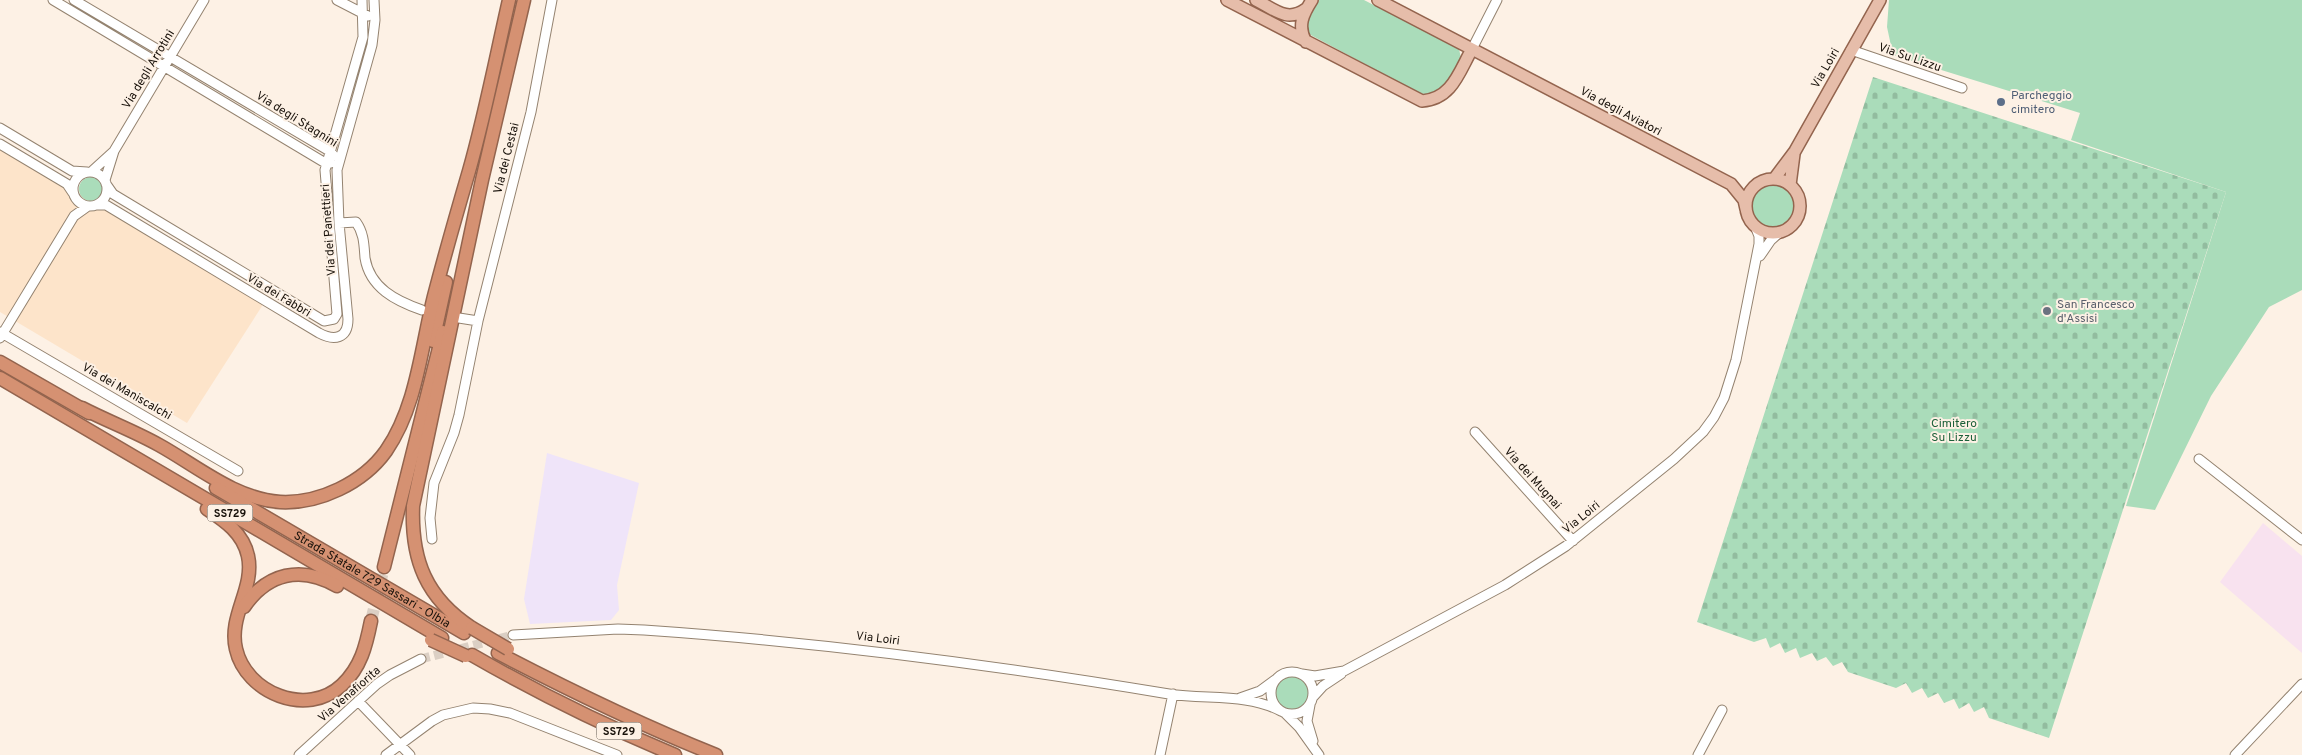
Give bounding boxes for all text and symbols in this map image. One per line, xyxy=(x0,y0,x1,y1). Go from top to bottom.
street label: Via degli Arrotini xyxy=(119,27,179,112)
street label: Via Su Lizzu xyxy=(1876,40,1943,76)
street label: Via Loiri xyxy=(1808,45,1844,92)
street label: Via degli Aviatori xyxy=(1577,84,1664,140)
street label: Via degli Stagnini xyxy=(253,88,340,151)
place label: Parcheggio cimitero xyxy=(2011,88,2072,118)
marker: Parcheggio cimitero xyxy=(1995,96,2007,108)
street label: Via dei Cestai xyxy=(490,121,524,195)
street label: Via dei Panettieri xyxy=(318,183,340,276)
street label: Via dei Fabbri xyxy=(243,270,314,321)
place label: San Francesco d'Assisi xyxy=(2057,297,2135,327)
marker: San Francesco d'Assisi xyxy=(2041,305,2053,317)
street label: Via dei Maniscalchi xyxy=(79,360,174,424)
park label: Cimitero Su Lizzu xyxy=(1931,416,1977,446)
street label: Via dei Mugnai xyxy=(1500,444,1564,513)
street label: Via Loiri xyxy=(1559,498,1604,538)
road number: SS729 xyxy=(208,504,252,522)
street label: Strada Statale 729 Sassari - Olbia xyxy=(290,528,453,632)
street label: Via Loiri xyxy=(855,628,901,650)
street label: Via Venafiorita xyxy=(315,663,384,726)
road number: SS729 xyxy=(596,722,642,739)

